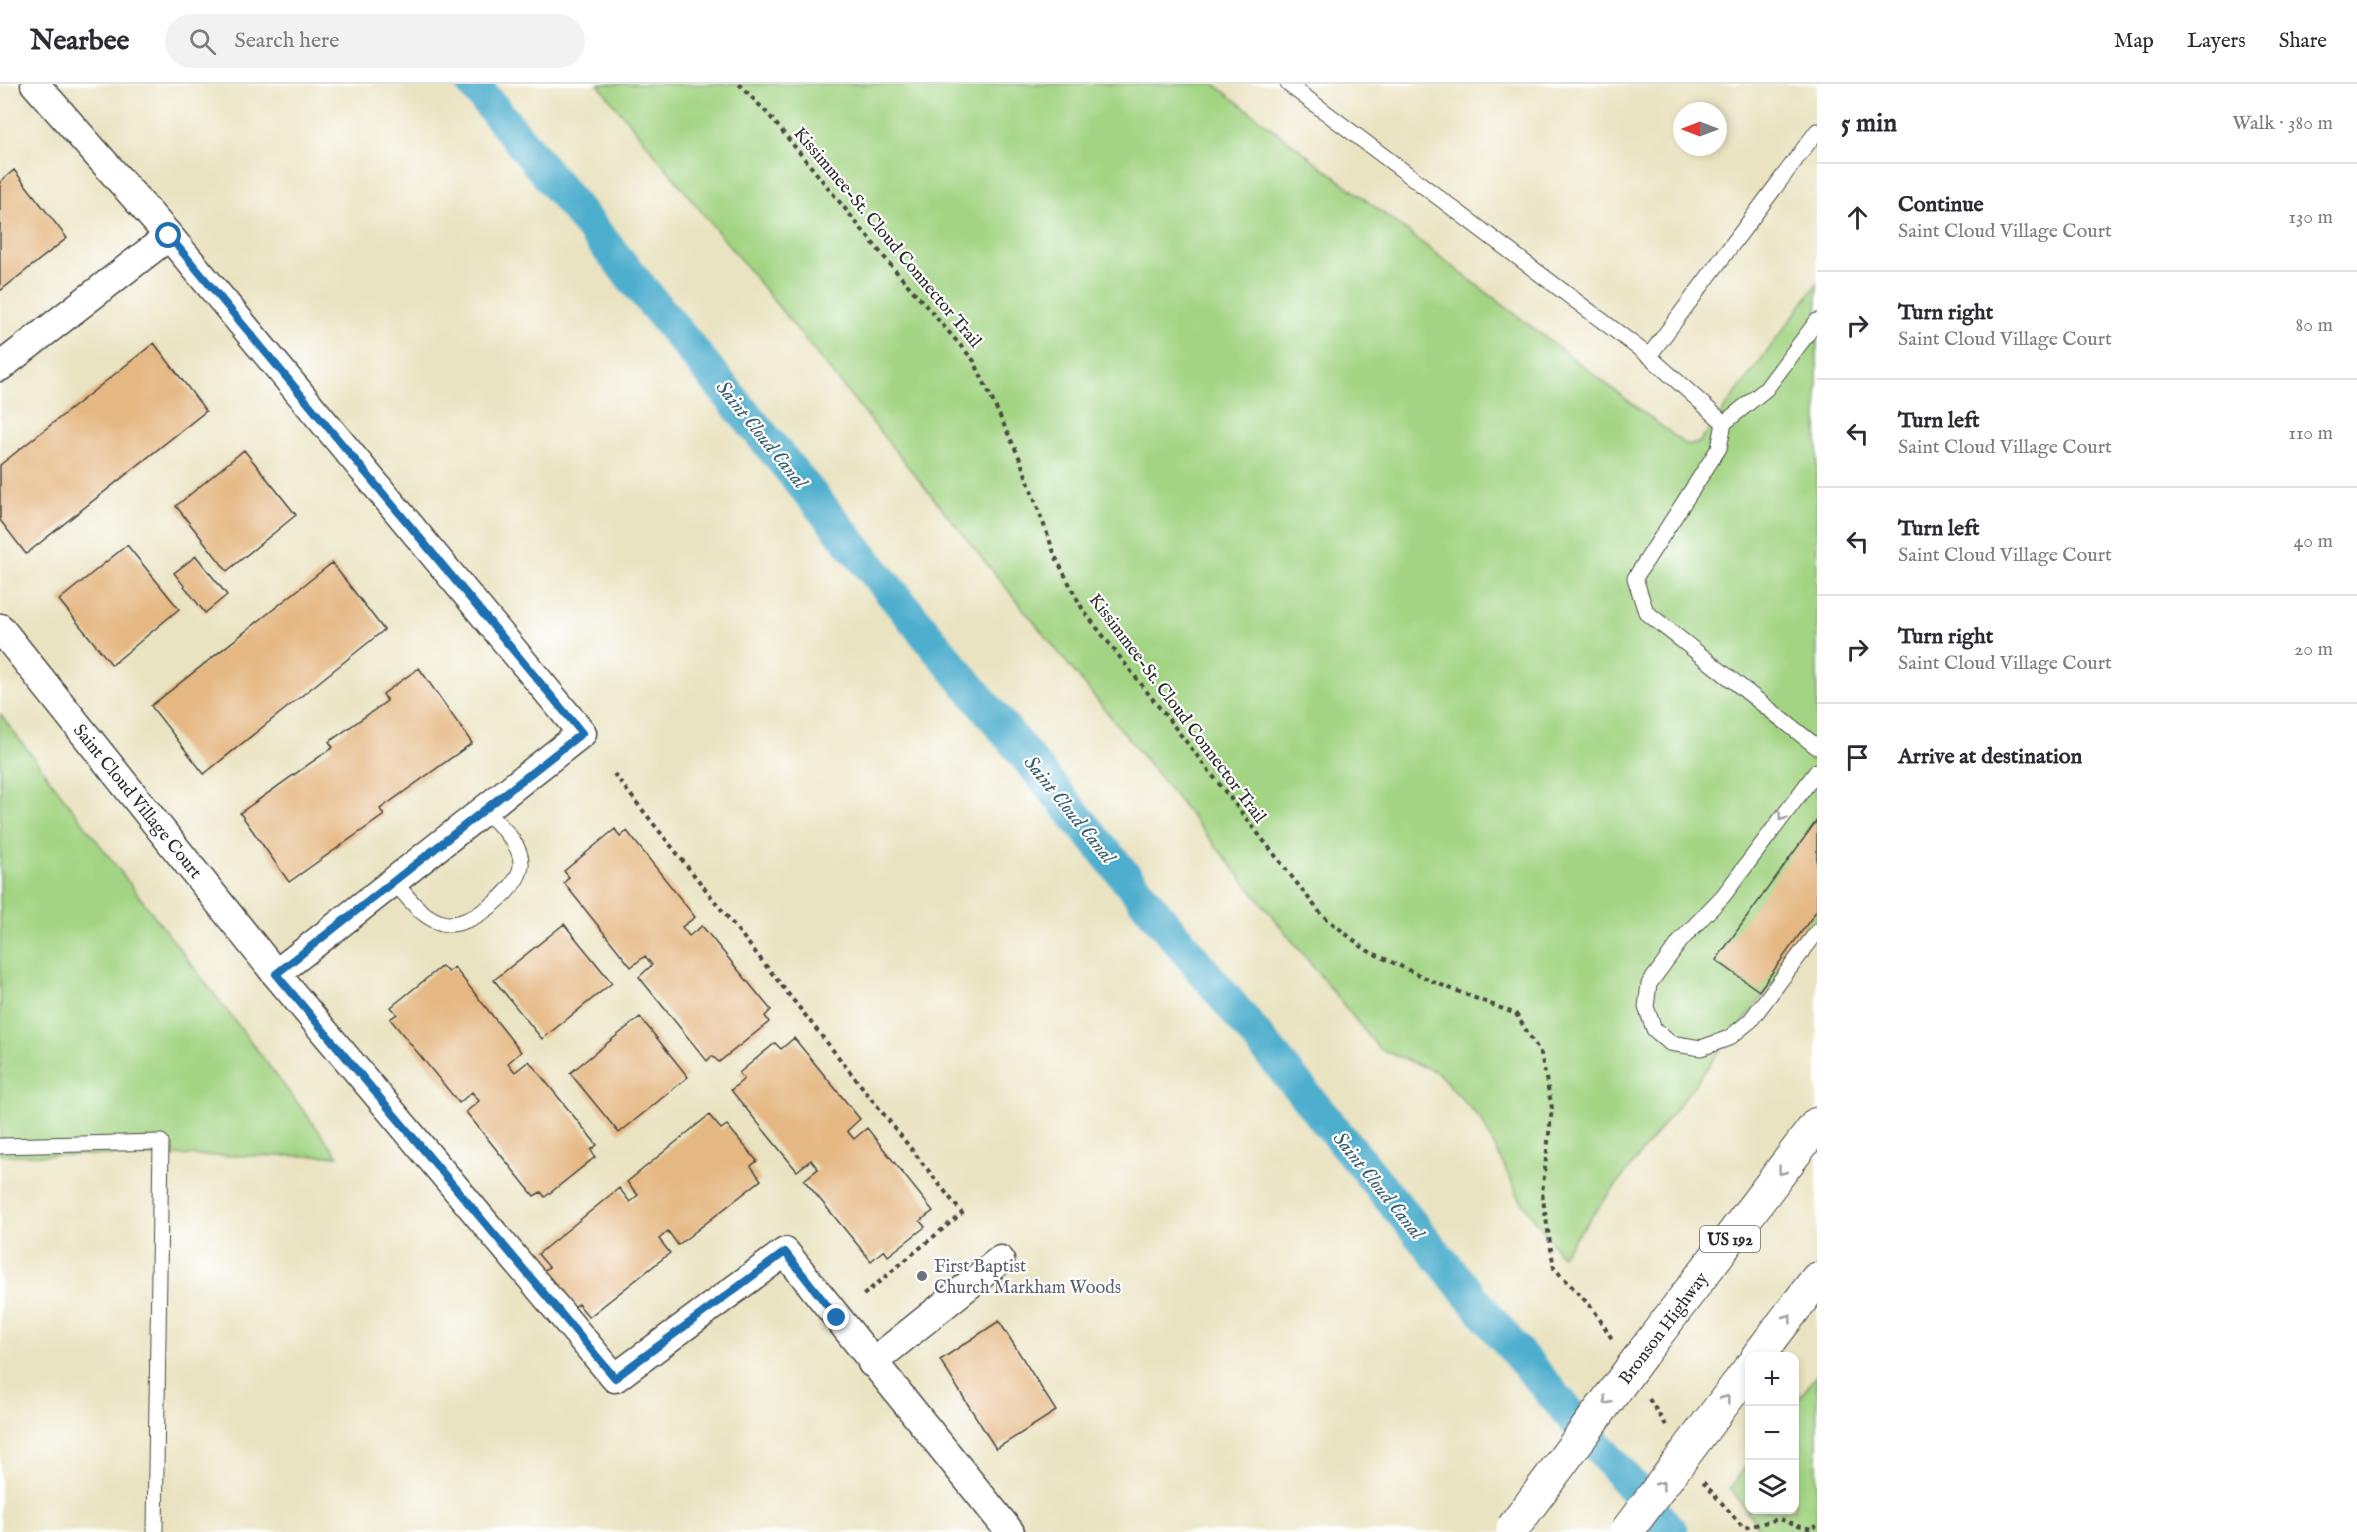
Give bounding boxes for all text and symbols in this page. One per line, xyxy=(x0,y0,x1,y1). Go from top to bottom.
search box xyxy=(165,14,585,68)
text: Nearbee xyxy=(30,24,129,59)
icon: search xyxy=(186,25,219,58)
text: Search here xyxy=(234,27,339,55)
text: Map xyxy=(2114,28,2154,55)
text: Layers xyxy=(2187,28,2246,55)
text: Share xyxy=(2279,28,2327,55)
north arrow xyxy=(1673,102,1727,156)
text: 5 min xyxy=(1841,107,1897,140)
text: Walk · 380 m xyxy=(2232,111,2333,136)
street label: Kissimmee-St. Cloud Connector Trail xyxy=(788,123,986,353)
text: Continue xyxy=(1898,191,1984,219)
icon: ahead xyxy=(1841,201,1874,234)
text: 130 m xyxy=(2288,205,2333,230)
text: Saint Cloud Village Court xyxy=(1898,219,2112,244)
route start xyxy=(155,222,181,248)
text: Turn right xyxy=(1898,299,1993,327)
icon: right xyxy=(1841,309,1874,342)
text: 80 m xyxy=(2296,313,2333,338)
text: Saint Cloud Village Court xyxy=(1898,327,2112,352)
water label: Saint Cloud Canal xyxy=(710,376,813,496)
text: Turn left xyxy=(1898,407,1980,435)
icon: left xyxy=(1841,417,1874,450)
text: 110 m xyxy=(2289,421,2333,446)
text: Saint Cloud Village Court xyxy=(1898,435,2112,460)
text: Turn left xyxy=(1898,515,1980,543)
icon: left xyxy=(1841,525,1874,558)
text: 40 m xyxy=(2294,529,2333,554)
text: Saint Cloud Village Court xyxy=(1898,543,2112,568)
street label: Kissimmee-St. Cloud Connector Trail xyxy=(1083,590,1271,828)
text: Turn right xyxy=(1898,623,1993,651)
icon: right xyxy=(1841,633,1874,666)
text: 20 m xyxy=(2294,637,2333,662)
text: Saint Cloud Village Court xyxy=(1898,651,2112,676)
street label: Saint Cloud Village Court xyxy=(67,720,206,884)
icon: arrive xyxy=(1841,741,1874,774)
text: Arrive at destination xyxy=(1898,743,2082,771)
water label: Saint Cloud Canal xyxy=(1018,751,1121,871)
one-way arrow xyxy=(1778,811,1789,822)
water label: Saint Cloud Canal xyxy=(1327,1127,1430,1247)
one-way arrow xyxy=(1778,1164,1789,1175)
road number: US 192 xyxy=(1700,1226,1760,1252)
place label: First Baptist Church Markham Woods xyxy=(934,1256,1121,1300)
street label: Bronson Highway xyxy=(1614,1268,1714,1390)
marker: First Baptist Church Markham Woods xyxy=(915,1269,929,1283)
route end xyxy=(823,1304,849,1330)
one-way arrow xyxy=(1780,1313,1791,1324)
map controls xyxy=(1745,1352,1799,1514)
button: + xyxy=(1745,1352,1799,1406)
one-way arrow xyxy=(1604,1395,1615,1406)
one-way arrow xyxy=(1719,1395,1730,1406)
button: − xyxy=(1745,1406,1799,1460)
button: layers xyxy=(1745,1460,1799,1514)
one-way arrow xyxy=(1654,1481,1665,1492)

